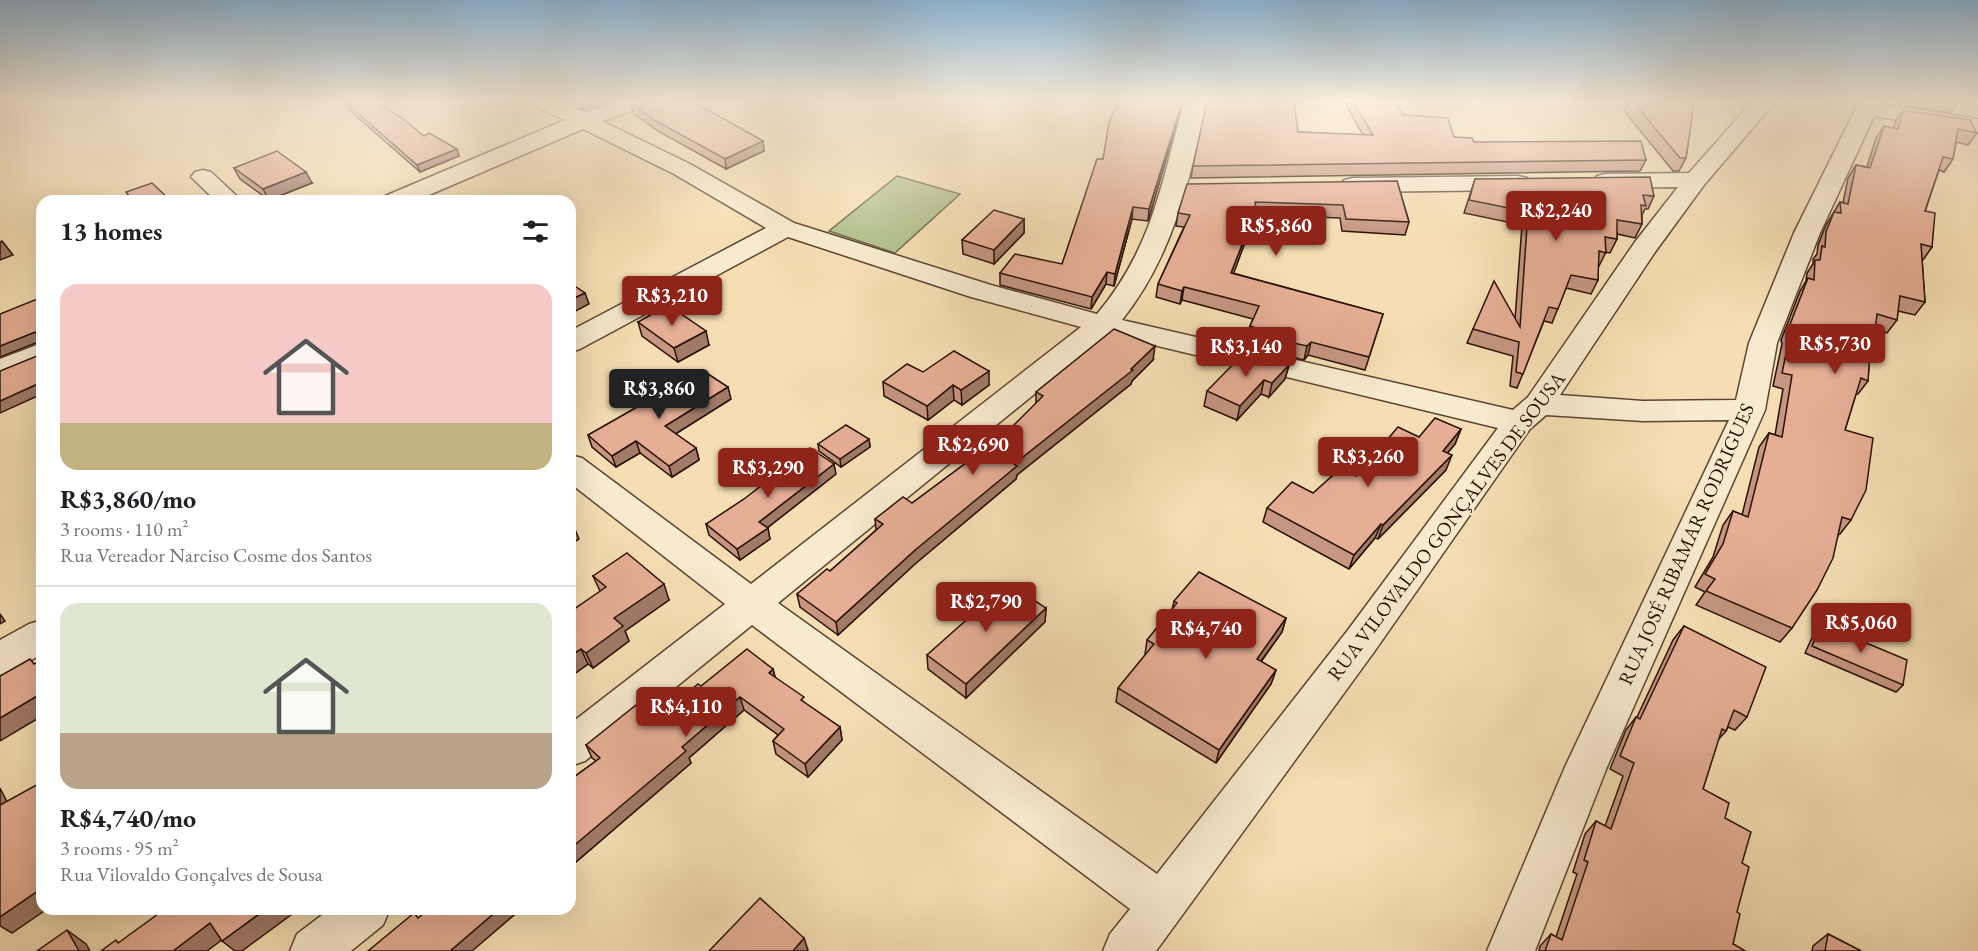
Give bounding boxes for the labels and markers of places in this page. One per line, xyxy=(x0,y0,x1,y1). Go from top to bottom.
pin: R$2,240 xyxy=(1501,191,1611,242)
pin: R$5,860 xyxy=(1221,206,1331,257)
pin: R$3,210 xyxy=(617,276,727,327)
pin: R$5,730 xyxy=(1780,324,1890,375)
pin: R$3,140 xyxy=(1191,327,1301,378)
pin: R$3,860 xyxy=(604,369,714,420)
pin: R$2,690 xyxy=(918,425,1028,476)
pin: R$3,260 xyxy=(1313,437,1423,488)
pin: R$3,290 xyxy=(713,448,823,499)
pin: R$2,790 xyxy=(931,582,1041,633)
pin: R$5,060 xyxy=(1806,603,1916,654)
pin: R$4,740 xyxy=(1151,609,1261,660)
pin: R$4,110 xyxy=(631,687,741,738)

